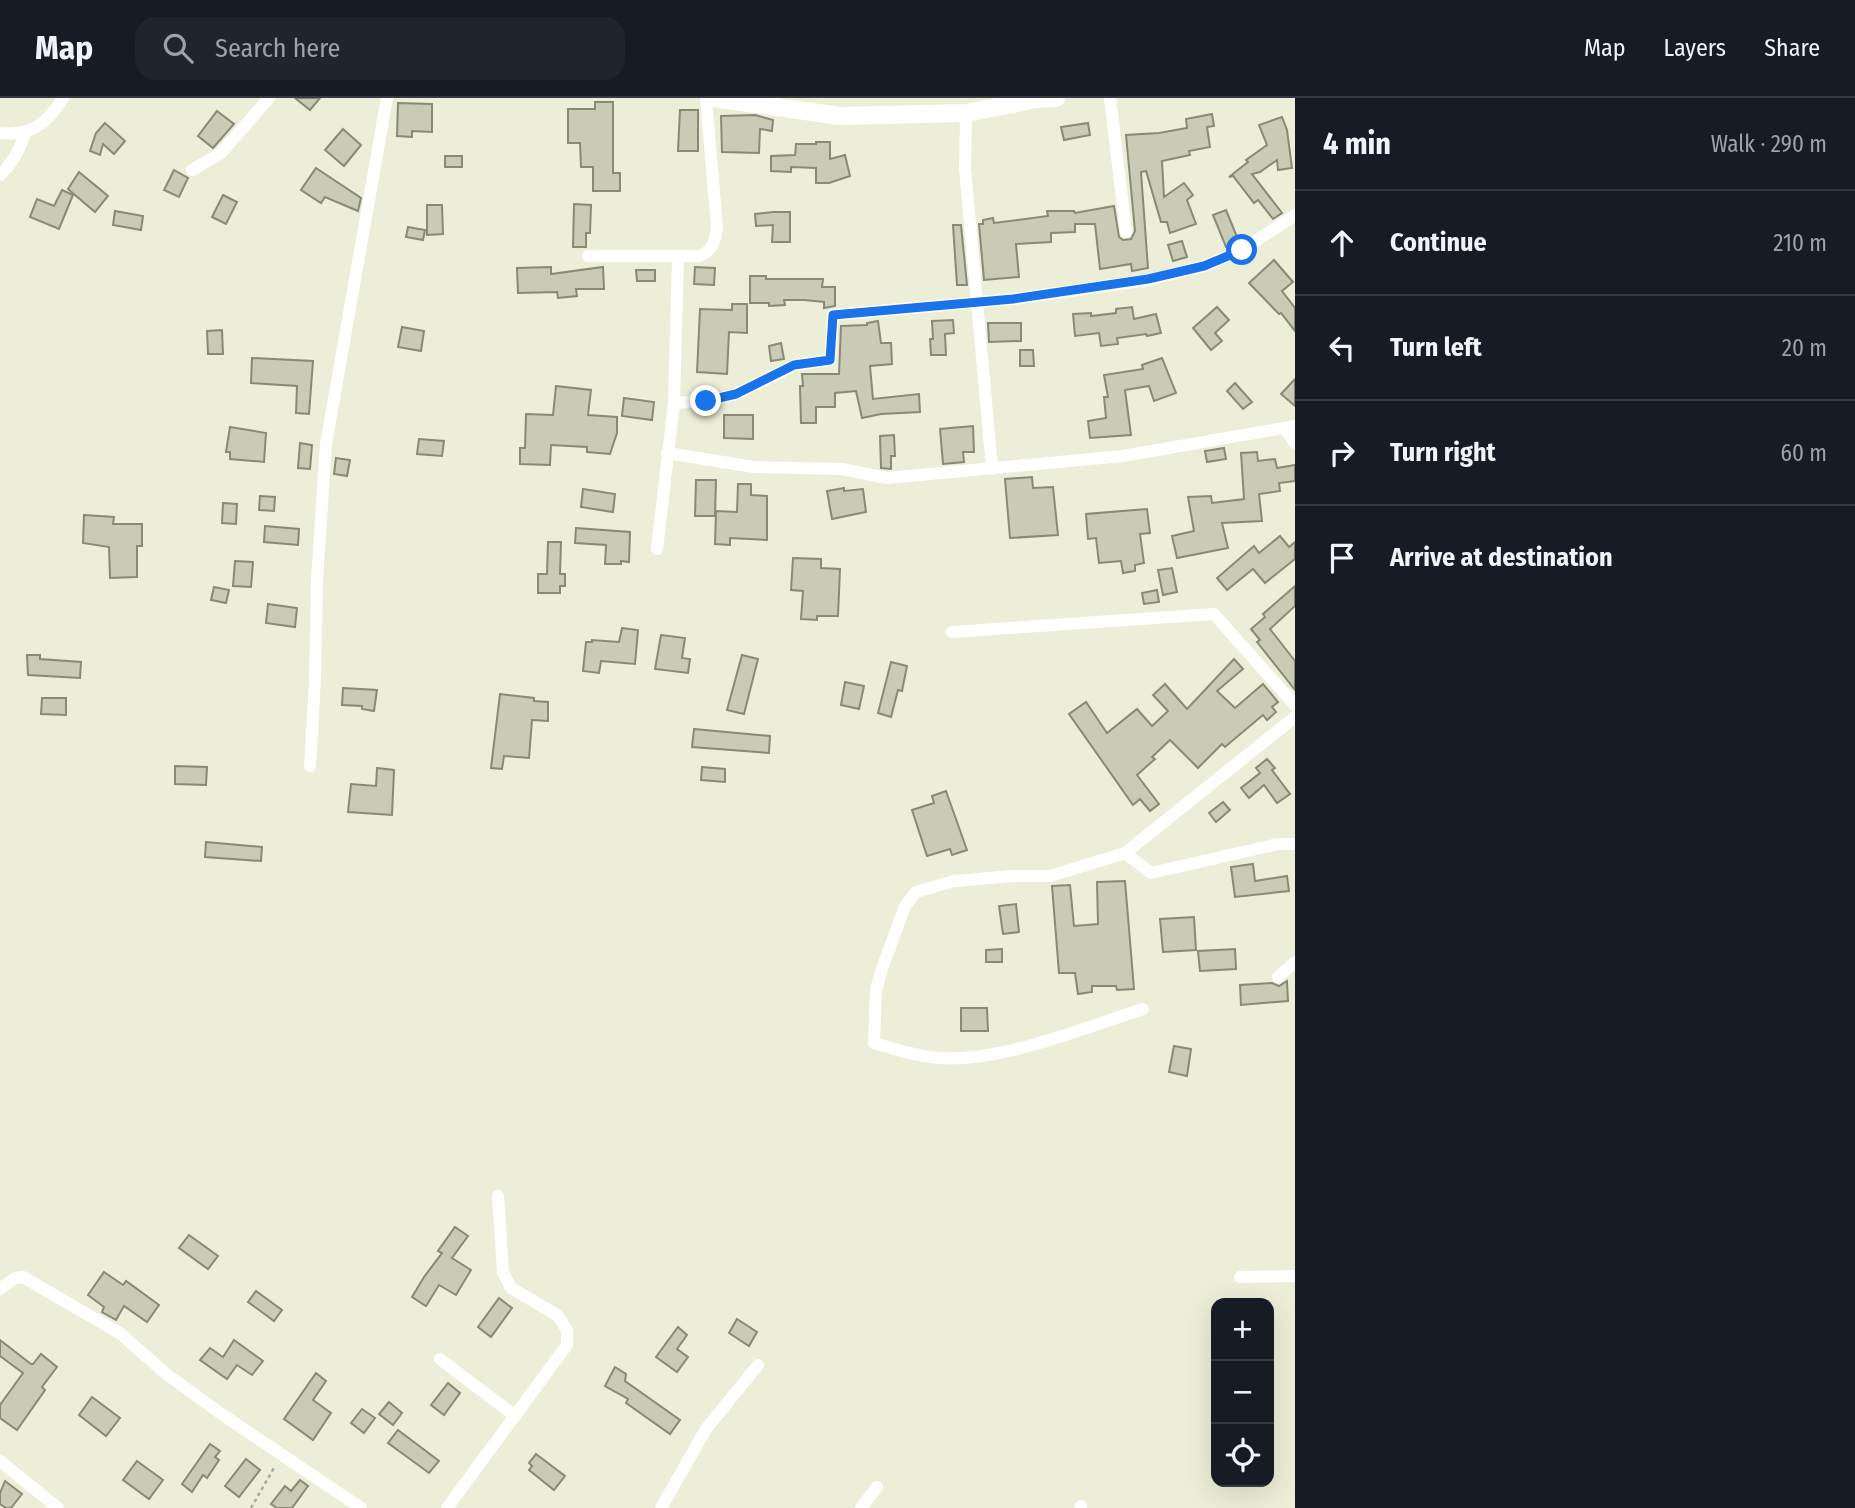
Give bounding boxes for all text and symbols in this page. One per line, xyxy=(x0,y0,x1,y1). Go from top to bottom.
search box xyxy=(135,17,625,80)
text: Map xyxy=(35,28,93,68)
icon: search xyxy=(159,29,197,67)
text: Search here xyxy=(215,33,340,64)
text: Map xyxy=(1584,34,1626,62)
text: Layers xyxy=(1664,34,1726,62)
text: Share xyxy=(1764,34,1820,62)
text: 4 min xyxy=(1323,126,1391,162)
text: Walk · 290 m xyxy=(1711,130,1827,158)
icon: ahead xyxy=(1323,224,1361,262)
text: Continue xyxy=(1390,227,1487,258)
text: 210 m xyxy=(1773,229,1827,257)
route start xyxy=(1226,234,1257,265)
icon: left xyxy=(1323,329,1361,367)
text: Turn left xyxy=(1390,332,1482,363)
text: 20 m xyxy=(1782,334,1827,362)
route end xyxy=(690,385,721,416)
icon: right xyxy=(1323,434,1361,472)
text: Turn right xyxy=(1390,437,1496,468)
text: 60 m xyxy=(1781,439,1827,467)
icon: arrive xyxy=(1323,539,1361,577)
text: Arrive at destination xyxy=(1390,542,1613,573)
map controls xyxy=(1211,1298,1274,1487)
button: + xyxy=(1211,1298,1274,1361)
button: − xyxy=(1211,1361,1274,1424)
button: locate xyxy=(1211,1424,1274,1487)

